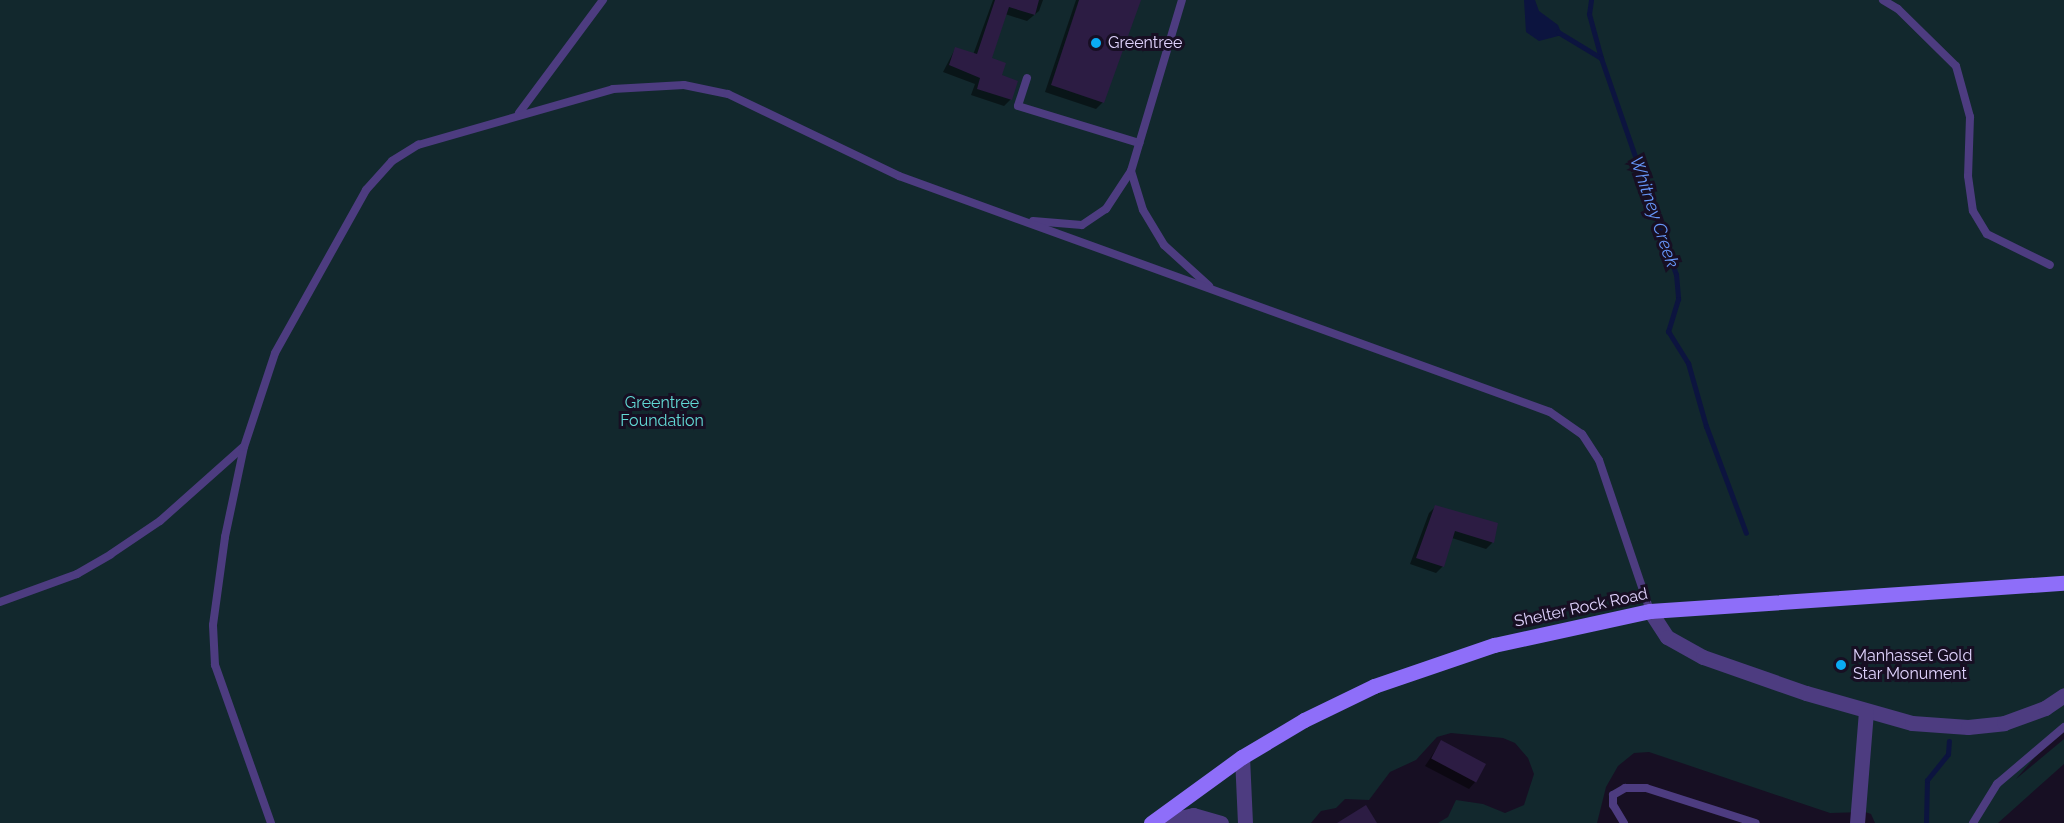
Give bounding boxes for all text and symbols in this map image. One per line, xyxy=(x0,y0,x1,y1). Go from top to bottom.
place label: Greentree xyxy=(1108,33,1182,53)
marker: Greentree xyxy=(1089,36,1103,50)
water label: Whitney Creek xyxy=(1625,153,1683,271)
park label: Greentree Foundation xyxy=(620,393,704,431)
street label: Shelter Rock Road xyxy=(1512,584,1650,632)
place label: Manhasset Gold Star Monument xyxy=(1853,646,1973,684)
marker: Manhasset Gold Star Monument xyxy=(1834,658,1848,672)

